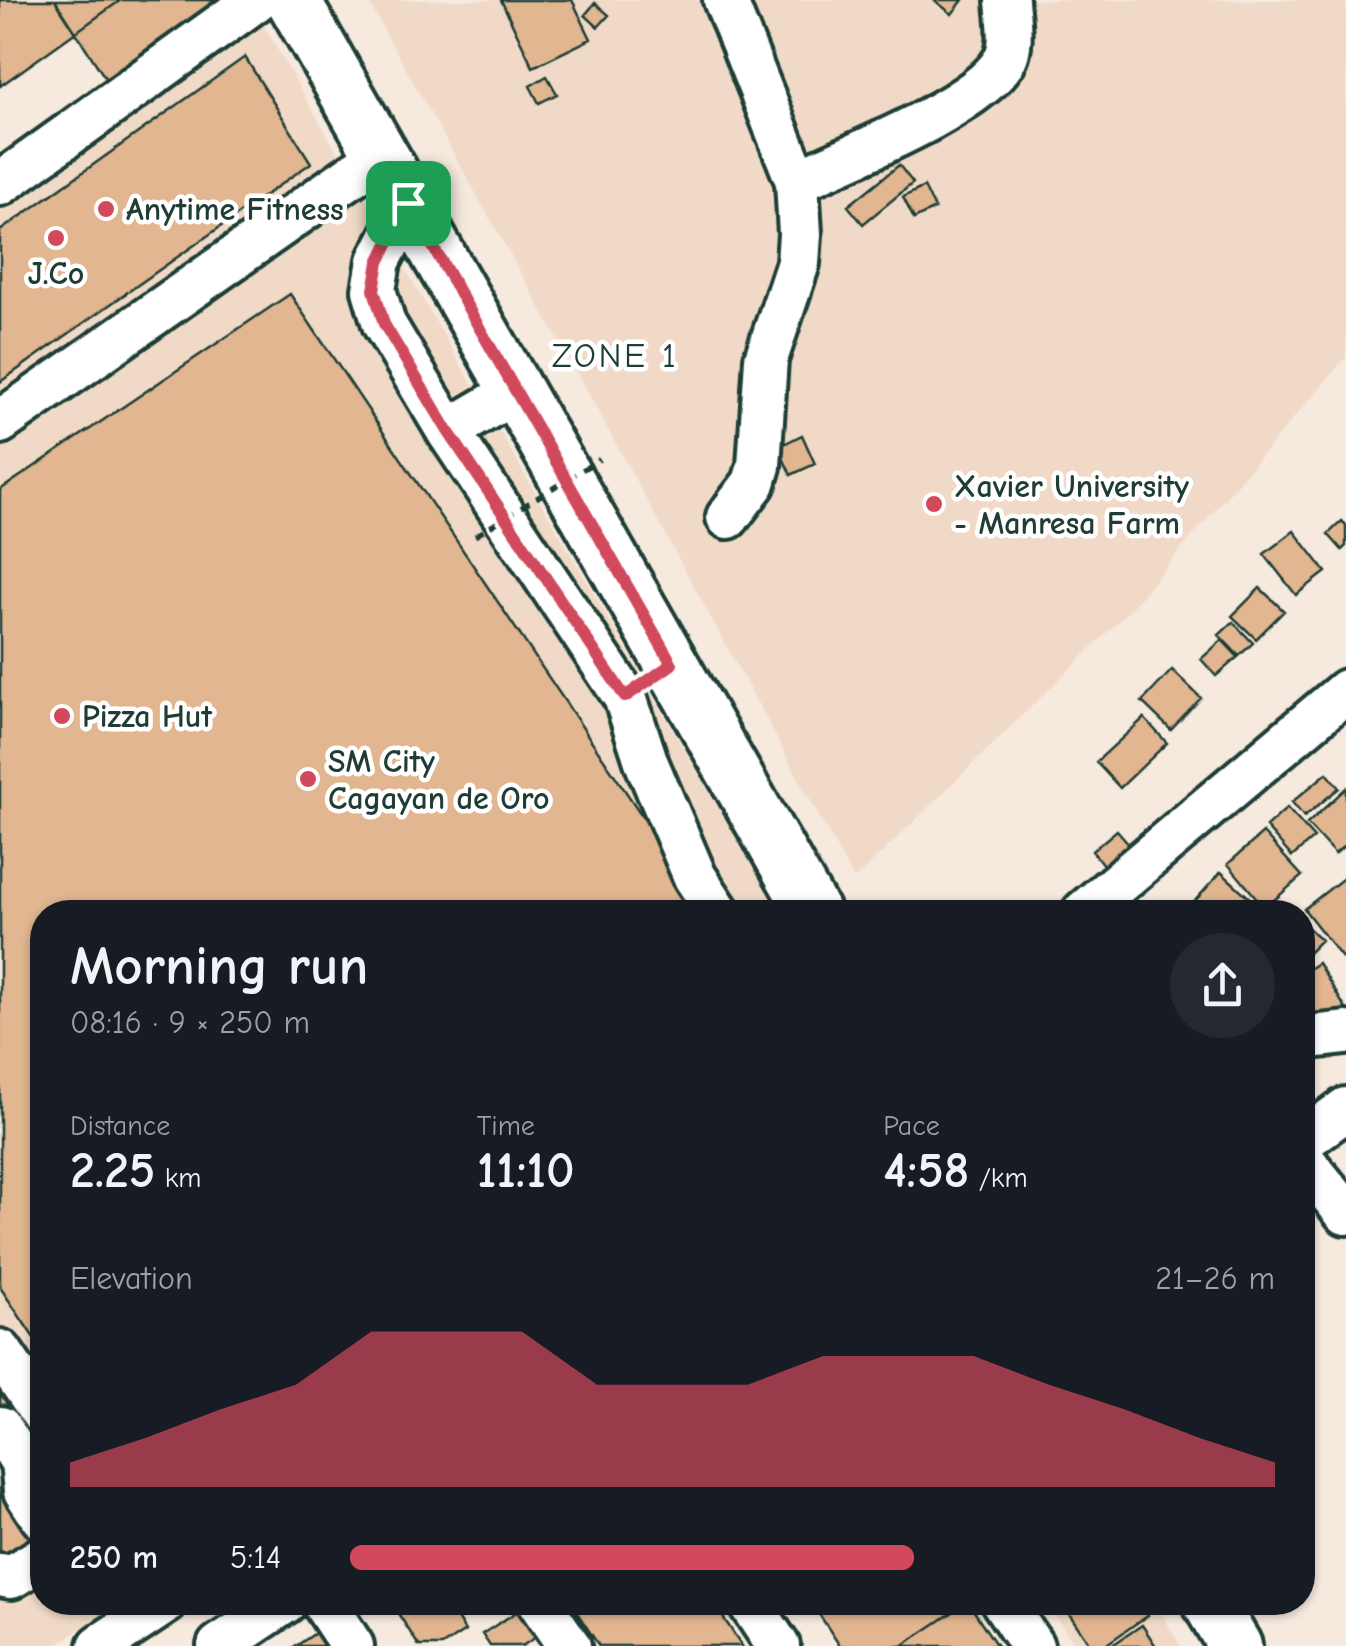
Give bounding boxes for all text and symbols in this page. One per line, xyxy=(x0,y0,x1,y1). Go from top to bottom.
pin xyxy=(366,161,451,246)
icon: arrive xyxy=(381,176,436,231)
place label: Anytime Fitness xyxy=(126,191,344,228)
marker: Anytime Fitness xyxy=(95,198,117,220)
marker: J.Co xyxy=(45,227,67,249)
place label: J.Co xyxy=(28,255,84,292)
district label: ZONE 1 xyxy=(552,335,678,376)
place label: Xavier University - Manresa Farm xyxy=(954,468,1189,542)
marker: Xavier University - Manresa Farm xyxy=(923,493,945,515)
place label: Pizza Hut xyxy=(82,698,212,735)
marker: Pizza Hut xyxy=(51,705,73,727)
place label: SM City Cagayan de Oro xyxy=(328,743,550,817)
marker: SM City Cagayan de Oro xyxy=(297,768,319,790)
button: share xyxy=(1170,933,1275,1038)
text: Morning run xyxy=(70,934,368,998)
text: 08:16 · 9 × 250 m xyxy=(70,1004,310,1041)
text: Distance xyxy=(70,1110,170,1142)
text: Time xyxy=(477,1110,535,1142)
text: Pace xyxy=(883,1110,940,1142)
text: 2.25 xyxy=(70,1142,155,1200)
text: 11:10 xyxy=(477,1142,575,1200)
text: 4:58 xyxy=(883,1142,969,1200)
text: km xyxy=(155,1162,201,1194)
text: /km xyxy=(969,1162,1028,1194)
text: Elevation xyxy=(70,1260,193,1297)
text: 21–26 m xyxy=(1155,1260,1275,1297)
text: 250 m xyxy=(70,1539,158,1576)
text: 5:14 xyxy=(230,1539,281,1576)

